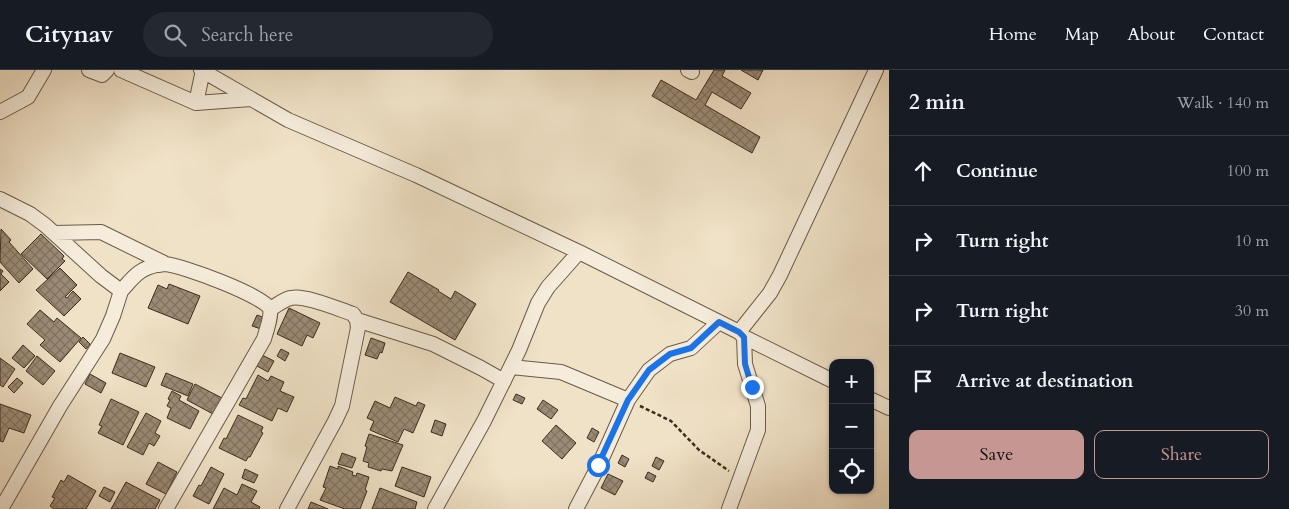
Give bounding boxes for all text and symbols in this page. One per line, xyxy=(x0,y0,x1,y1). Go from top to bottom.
search box xyxy=(143,12,493,57)
text: Citynav xyxy=(25,18,113,51)
icon: search xyxy=(161,21,189,49)
text: Search here xyxy=(201,22,293,48)
text: Home xyxy=(989,22,1037,47)
text: Map xyxy=(1065,22,1099,47)
text: About xyxy=(1127,22,1175,47)
text: Contact xyxy=(1203,22,1264,47)
text: 2 min xyxy=(909,88,965,117)
text: Walk · 140 m xyxy=(1177,92,1269,114)
icon: ahead xyxy=(909,157,937,185)
text: Continue xyxy=(956,158,1038,184)
text: 100 m xyxy=(1227,160,1269,182)
icon: right xyxy=(909,227,937,255)
text: Turn right xyxy=(956,228,1048,254)
text: 10 m xyxy=(1235,230,1269,252)
icon: right xyxy=(909,297,937,325)
text: Turn right xyxy=(956,298,1048,324)
text: 30 m xyxy=(1235,300,1269,322)
map controls xyxy=(829,359,874,494)
button: + xyxy=(829,359,874,404)
icon: arrive xyxy=(909,367,937,395)
text: Arrive at destination xyxy=(956,368,1133,394)
route end xyxy=(741,376,764,399)
button: − xyxy=(829,404,874,449)
button: Save xyxy=(909,430,1084,479)
button: Share xyxy=(1094,430,1269,479)
button: locate xyxy=(829,449,874,494)
route start xyxy=(587,454,610,477)

